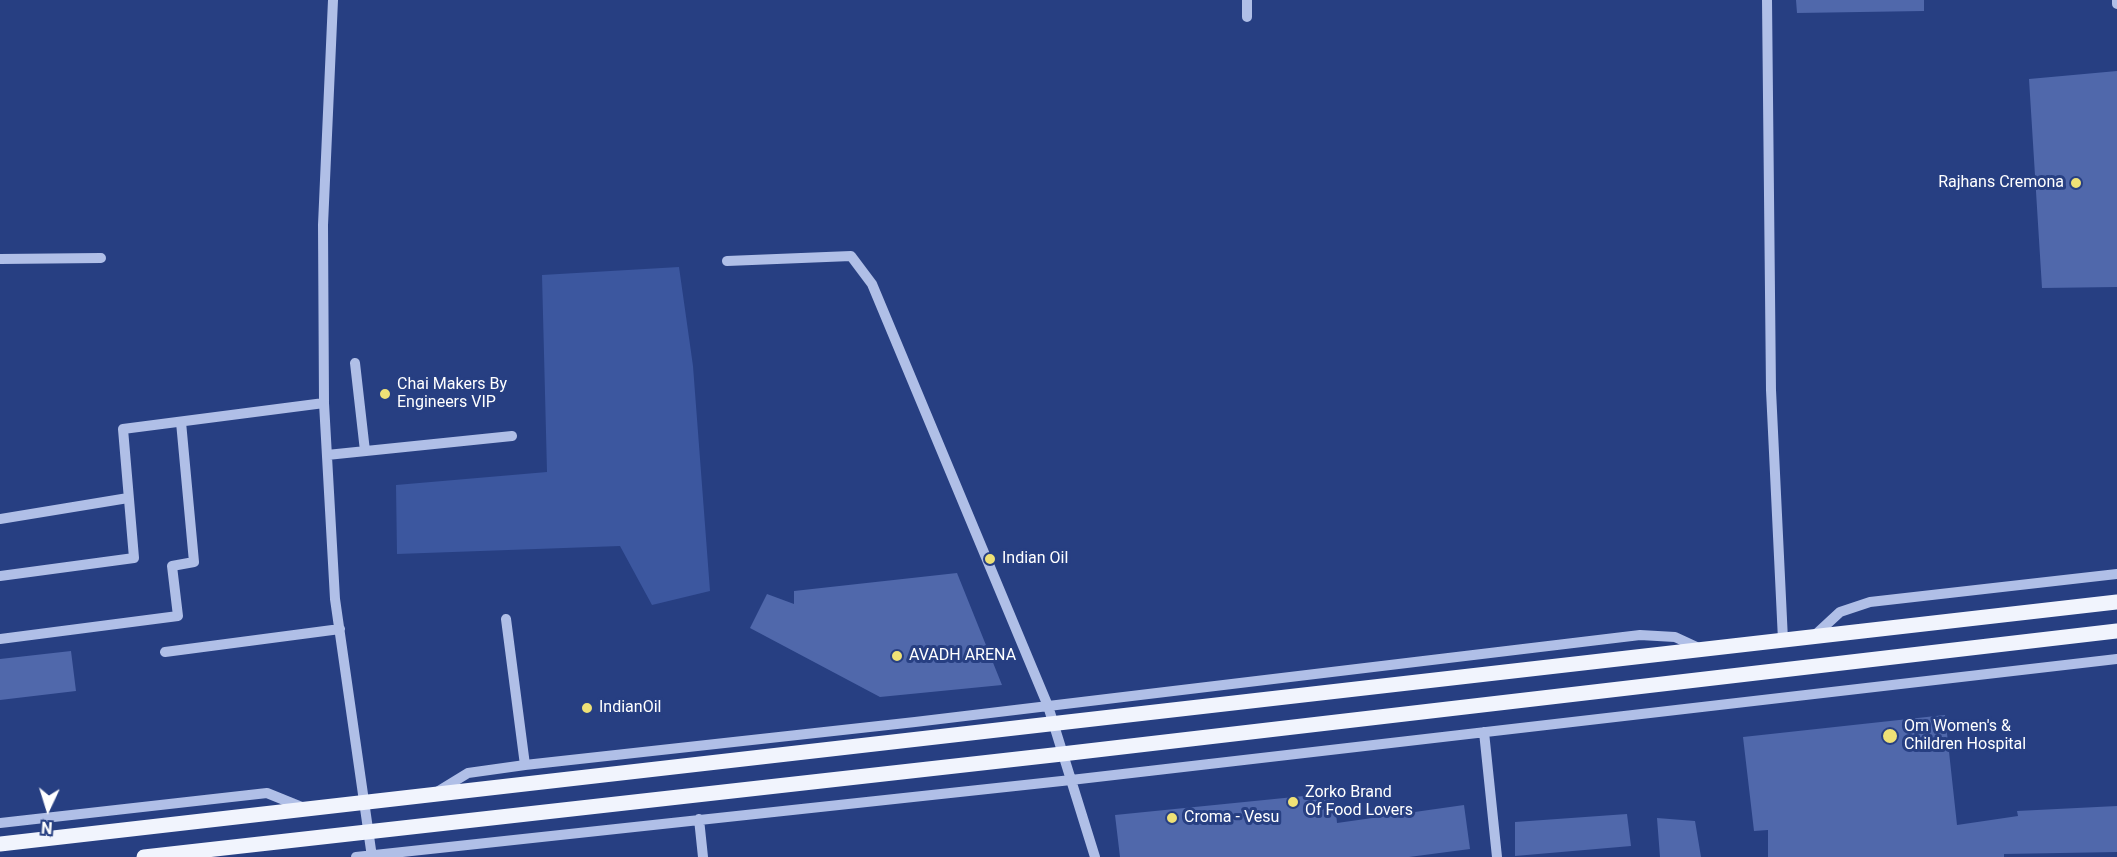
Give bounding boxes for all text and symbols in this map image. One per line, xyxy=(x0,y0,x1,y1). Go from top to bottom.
place label: Rajhans Cremona xyxy=(1938,173,2064,193)
marker: Rajhans Cremona xyxy=(2069,176,2083,190)
place label: Chai Makers By Engineers VIP xyxy=(397,375,507,413)
marker: Chai Makers By Engineers VIP xyxy=(378,387,392,401)
place label: Indian Oil xyxy=(1002,549,1068,569)
marker: Indian Oil xyxy=(983,552,997,566)
place label: AVADH ARENA xyxy=(909,646,1016,666)
marker: AVADH ARENA xyxy=(890,649,904,663)
place label: IndianOil xyxy=(599,698,661,718)
marker: IndianOil xyxy=(580,701,594,715)
place label: Om Women's & Children Hospital xyxy=(1904,717,2026,755)
marker: Om Women's & Children Hospital xyxy=(1881,727,1899,745)
north arrow xyxy=(18,779,78,839)
place label: Zorko Brand Of Food Lovers xyxy=(1305,783,1413,821)
marker: Zorko Brand Of Food Lovers xyxy=(1286,795,1300,809)
place label: Croma - Vesu xyxy=(1184,808,1279,828)
marker: Croma - Vesu xyxy=(1165,811,1179,825)
text: N xyxy=(40,818,53,837)

